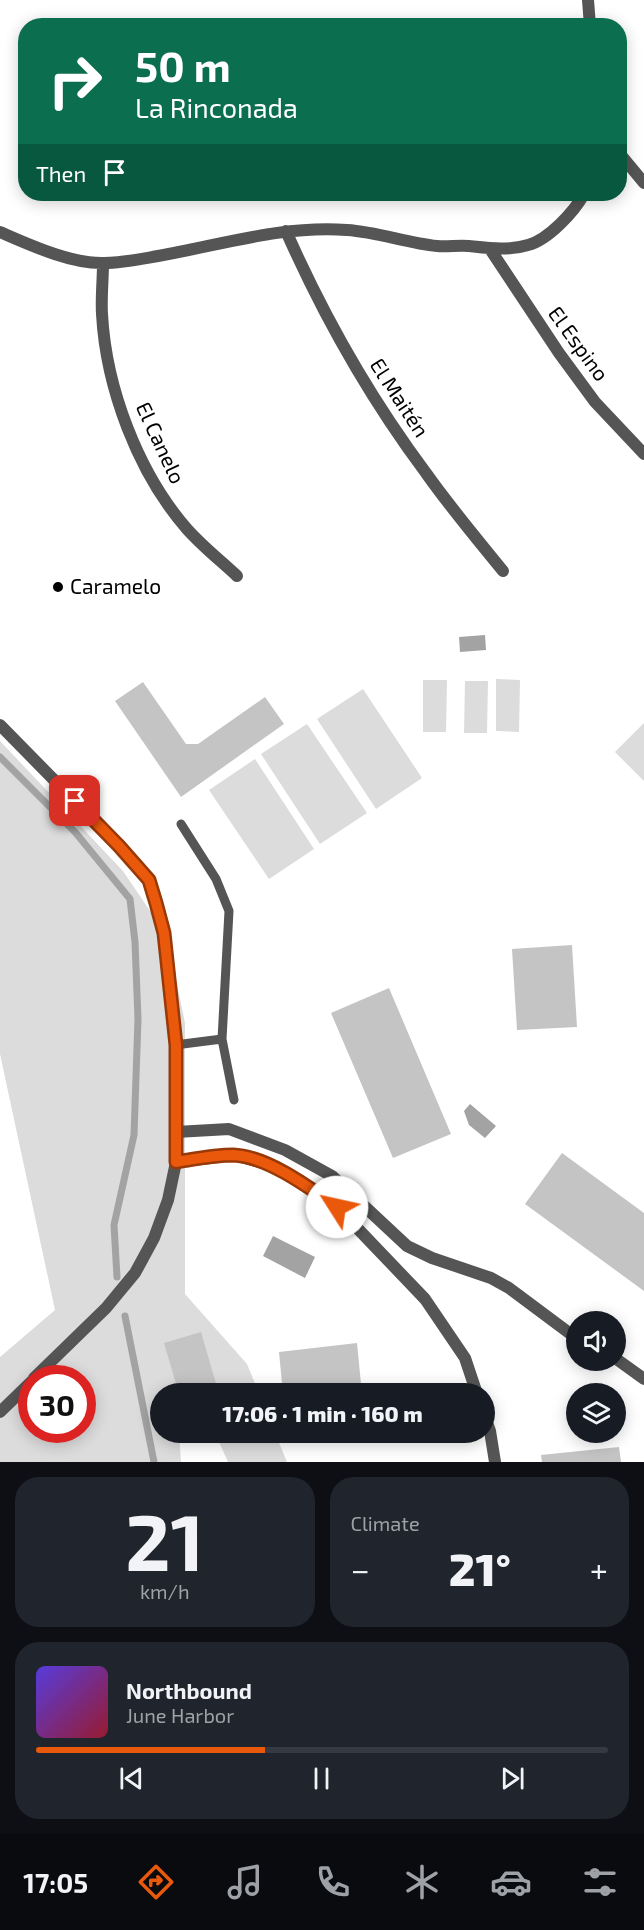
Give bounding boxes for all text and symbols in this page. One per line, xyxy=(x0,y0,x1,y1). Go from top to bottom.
text: 50 m xyxy=(135,40,231,90)
icon: right xyxy=(36,42,114,120)
text: La Rinconada xyxy=(135,91,298,123)
icon: arrive xyxy=(98,156,131,189)
text: Then xyxy=(36,160,86,186)
street label: El Espino xyxy=(544,301,615,385)
street label: El Maitén xyxy=(366,353,435,441)
street label: El Canelo xyxy=(132,398,191,487)
place label: Caramelo xyxy=(70,573,161,598)
marker: Caramelo xyxy=(51,580,65,594)
pin xyxy=(49,775,100,826)
icon: arrive xyxy=(58,784,91,817)
position arrow xyxy=(305,1175,369,1239)
map controls xyxy=(566,1311,626,1443)
button: sound xyxy=(566,1311,626,1371)
speed limit sign: 30 xyxy=(18,1365,96,1443)
button: layers xyxy=(566,1383,626,1443)
text: 17:06 · 1 min · 160 m xyxy=(222,1400,423,1426)
text: 21 xyxy=(125,1493,204,1587)
text: Climate xyxy=(351,1511,420,1535)
text: 21° xyxy=(449,1541,511,1595)
text: − xyxy=(351,1549,370,1589)
text: + xyxy=(590,1549,608,1589)
text: km/h xyxy=(140,1579,190,1603)
text: Northbound xyxy=(126,1677,252,1703)
text: June Harbor xyxy=(126,1703,234,1727)
icon: previous xyxy=(115,1762,148,1795)
icon: pause xyxy=(305,1762,338,1795)
icon: next xyxy=(496,1762,529,1795)
icon: directions xyxy=(135,1861,177,1903)
icon: music xyxy=(224,1861,266,1903)
icon: phone xyxy=(312,1861,354,1903)
icon: climate xyxy=(401,1861,443,1903)
icon: car xyxy=(490,1861,532,1903)
icon: filters xyxy=(579,1861,621,1903)
text: 17:05 xyxy=(23,1866,88,1898)

